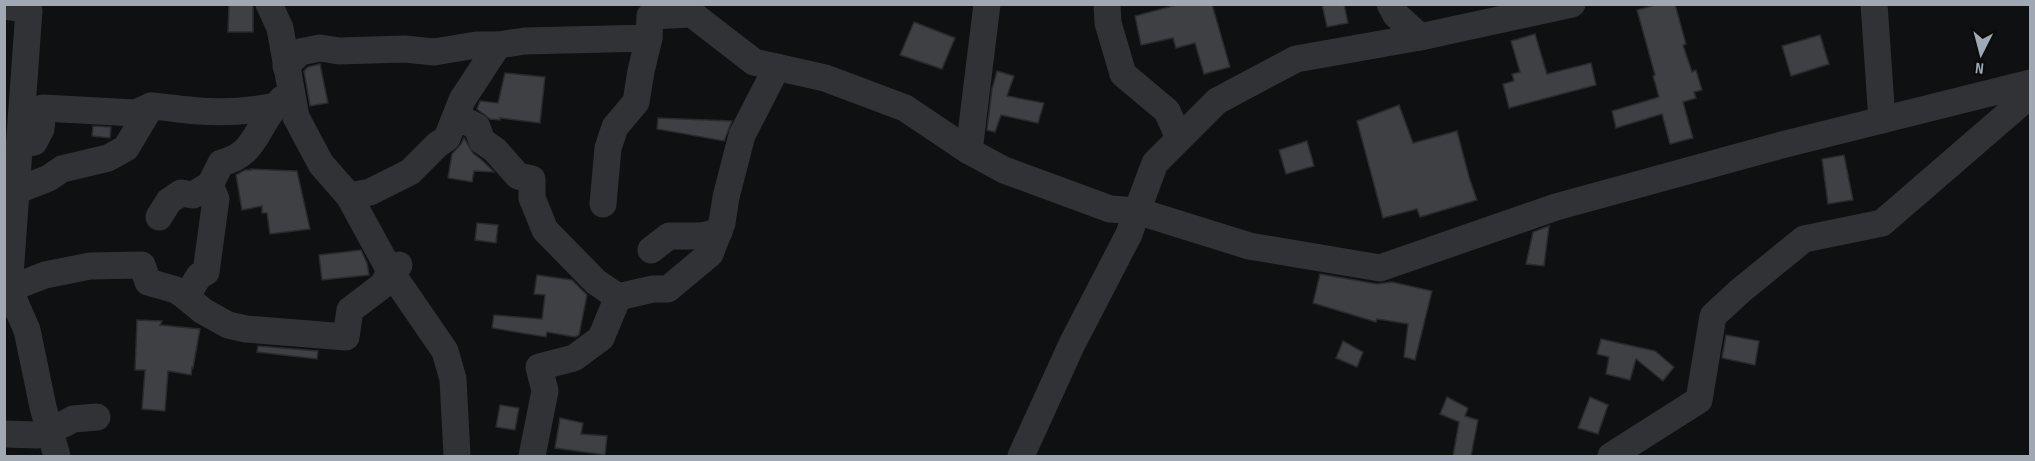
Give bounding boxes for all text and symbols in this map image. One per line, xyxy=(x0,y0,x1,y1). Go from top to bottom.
north arrow xyxy=(1951,24,2011,84)
text: N xyxy=(1974,58,1985,77)

